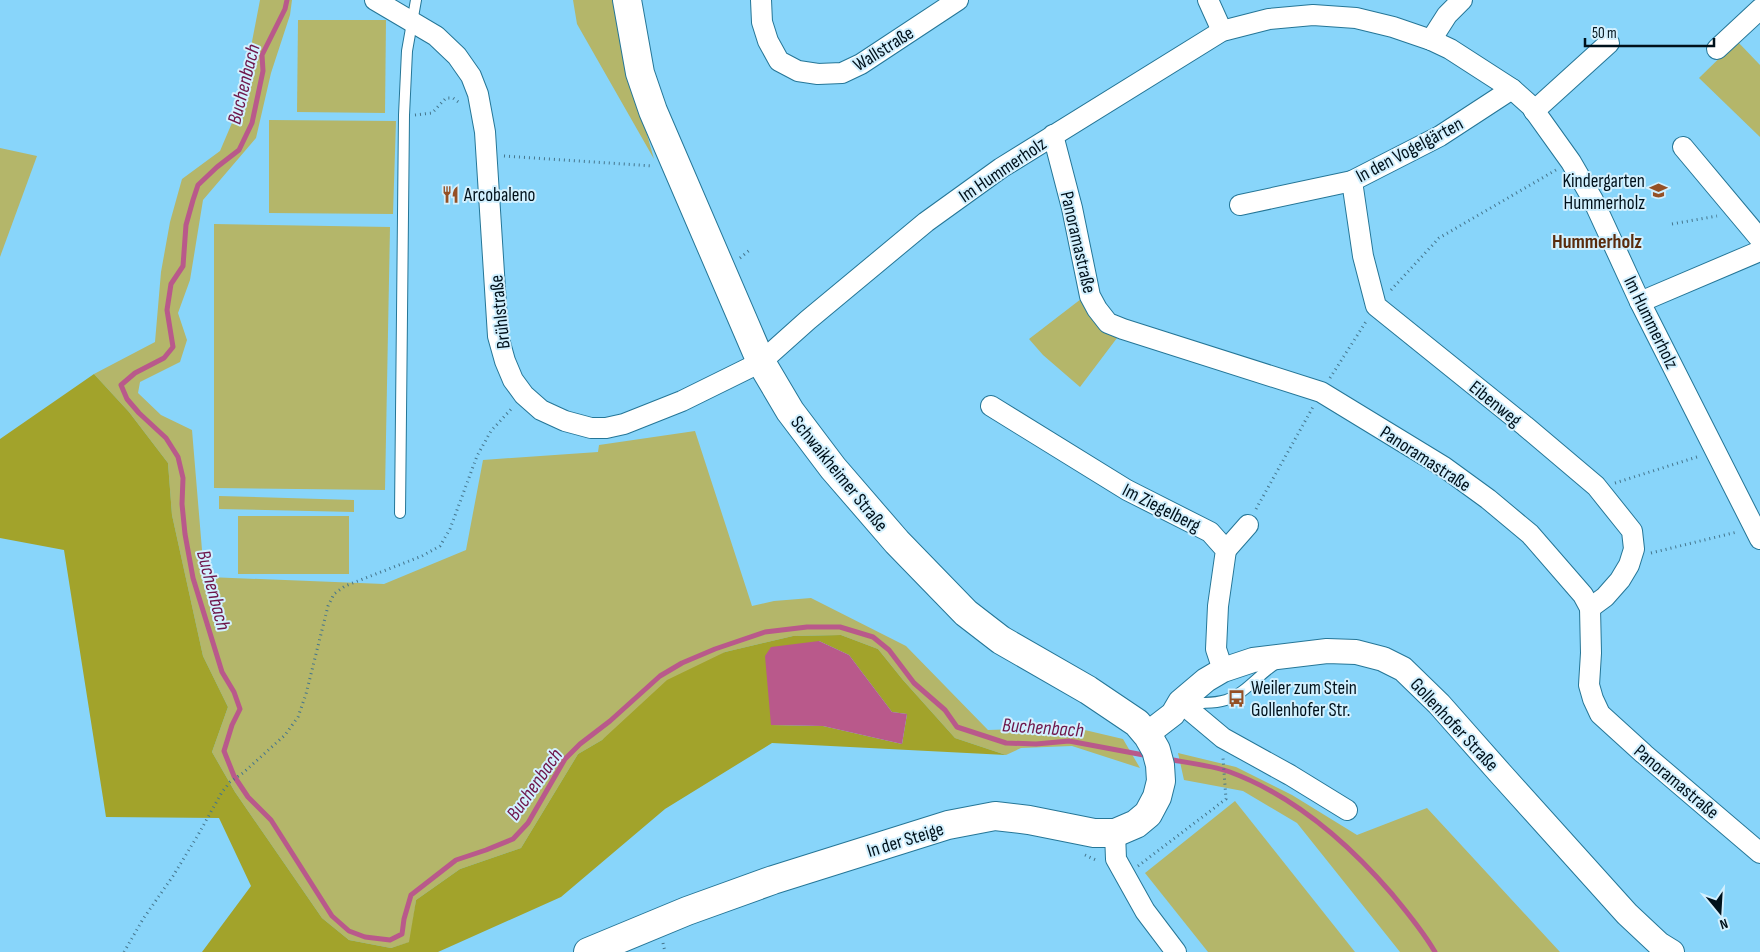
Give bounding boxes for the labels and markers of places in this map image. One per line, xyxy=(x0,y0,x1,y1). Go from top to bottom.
place label: Kindergarten Hummerholz xyxy=(1562,170,1645,215)
school or university icon: Kindergarten Hummerholz xyxy=(1649,181,1669,201)
restaurant icon: Arcobaleno xyxy=(440,184,460,204)
place label: Arcobaleno xyxy=(463,184,535,207)
place label: Weiler zum Stein Gollenhofer Str. xyxy=(1251,677,1357,722)
bus stop icon: Weiler zum Stein Gollenhofer Str. xyxy=(1227,688,1247,708)

